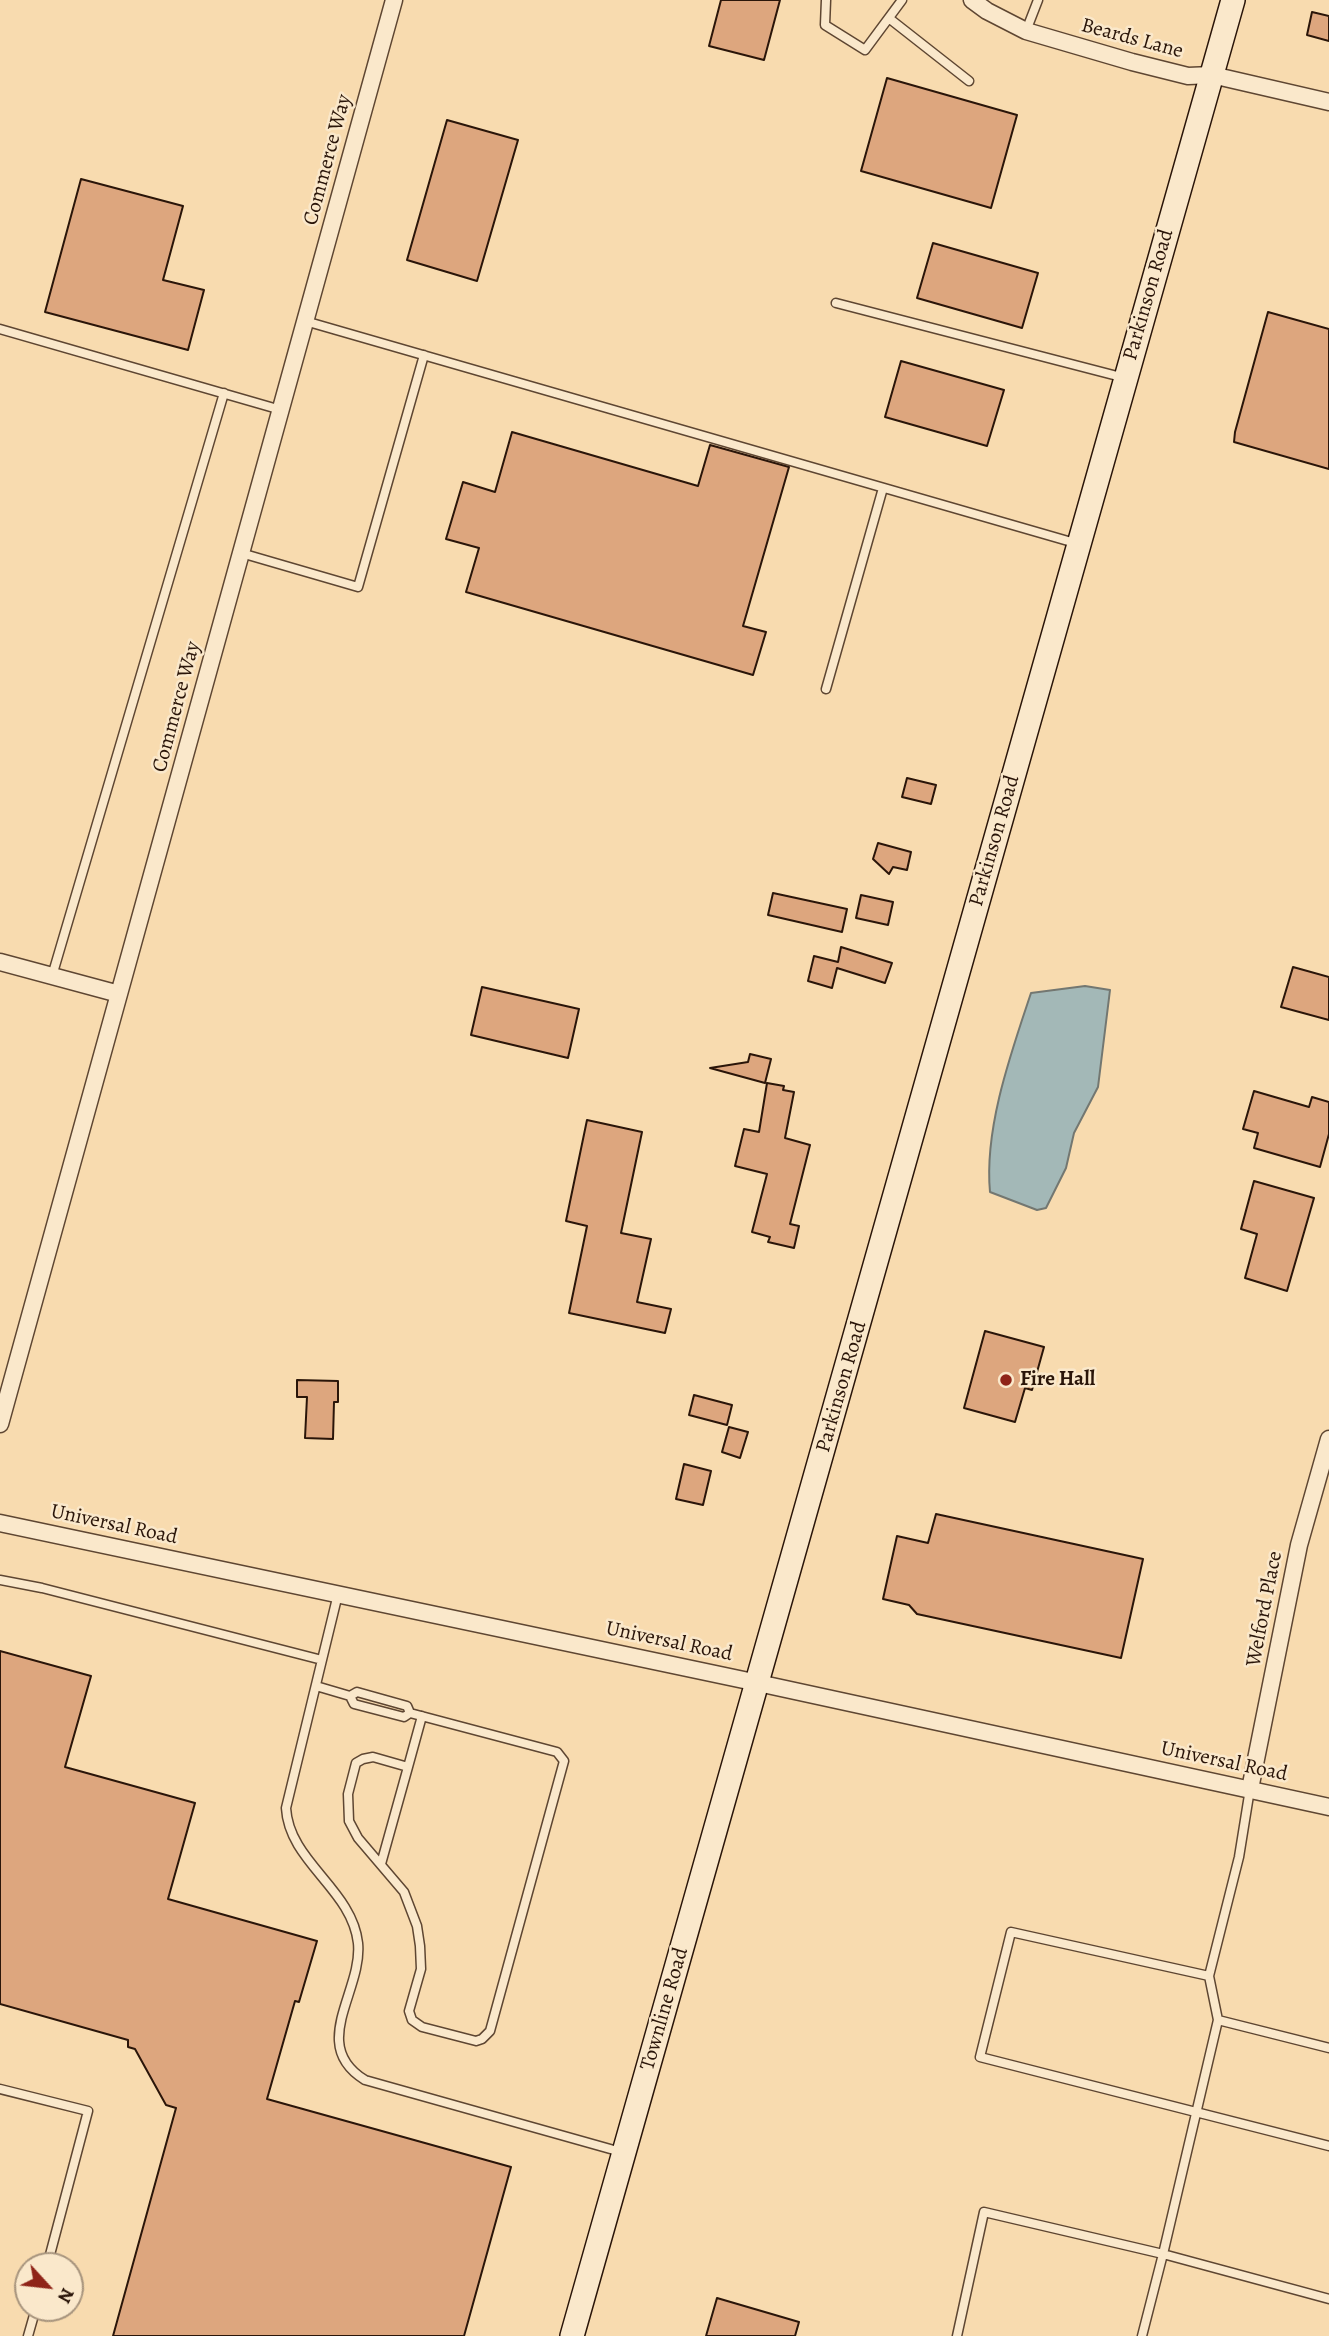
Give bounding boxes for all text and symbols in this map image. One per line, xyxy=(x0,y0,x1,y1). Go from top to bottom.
street label: Beards Lane xyxy=(1078,13,1186,65)
street label: Commerce Way xyxy=(298,92,358,228)
street label: Parkinson Road xyxy=(1118,227,1180,363)
street label: Commerce Way xyxy=(147,639,207,775)
street label: Parkinson Road xyxy=(964,773,1026,909)
street label: Parkinson Road xyxy=(811,1319,873,1455)
place label: Fire Hall xyxy=(1020,1367,1095,1393)
marker: Fire Hall xyxy=(998,1372,1014,1388)
street label: Universal Road xyxy=(48,1499,180,1551)
street label: Welford Place xyxy=(1241,1549,1289,1669)
street label: Universal Road xyxy=(603,1616,735,1668)
street label: Universal Road xyxy=(1158,1736,1290,1788)
street label: Townline Road xyxy=(635,1945,695,2073)
north arrow xyxy=(14,2252,84,2322)
text: N xyxy=(51,2284,81,2308)

